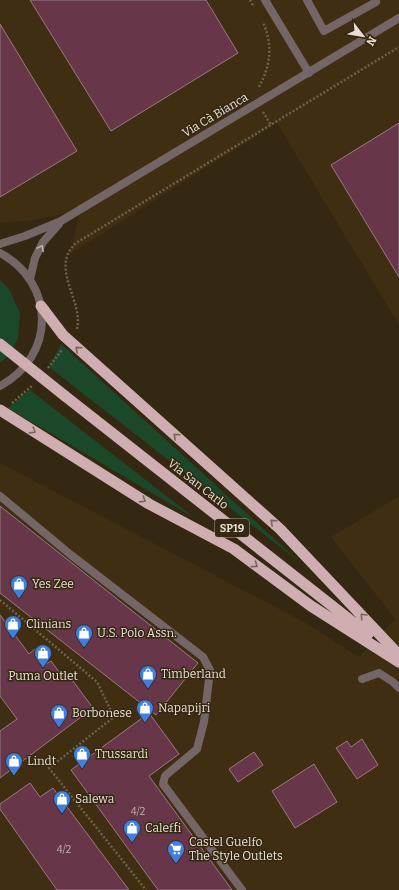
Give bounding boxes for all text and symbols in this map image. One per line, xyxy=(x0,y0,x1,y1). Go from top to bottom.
north arrow xyxy=(343,16,383,56)
text: N xyxy=(363,34,379,48)
street label: Via Cà Bianca xyxy=(180,90,251,140)
one-way arrow xyxy=(36,244,43,252)
one-way arrow xyxy=(76,347,83,354)
one-way arrow xyxy=(29,426,36,434)
one-way arrow xyxy=(173,434,180,441)
street label: Via San Carlo xyxy=(165,456,231,512)
one-way arrow xyxy=(139,495,146,503)
road number: SP19 xyxy=(215,519,249,537)
one-way arrow xyxy=(270,520,277,527)
one-way arrow xyxy=(251,560,258,567)
shop icon: Yes Zee xyxy=(9,574,29,599)
place label: Yes Zee xyxy=(32,577,74,591)
one-way arrow xyxy=(360,613,367,621)
shop icon: Clinians xyxy=(3,614,23,639)
place label: Clinians xyxy=(26,617,72,631)
shop icon: U.S. Polo Assn. xyxy=(74,623,94,648)
place label: U.S. Polo Assn. xyxy=(97,626,177,640)
shop icon: Puma Outlet xyxy=(33,643,53,668)
shop icon: Timberland xyxy=(138,664,158,689)
place label: Timberland xyxy=(161,667,226,681)
place label: Puma Outlet xyxy=(8,669,78,683)
shop icon: Napapijri xyxy=(135,698,155,723)
place label: Napapijri xyxy=(158,701,211,715)
shop icon: Borbonese xyxy=(49,703,69,728)
place label: Borbonese xyxy=(72,706,132,720)
shop icon: Trussardi xyxy=(72,744,92,769)
place label: Trussardi xyxy=(95,747,149,761)
shop icon: Lindt xyxy=(4,751,24,776)
place label: Lindt xyxy=(27,754,57,768)
shop icon: Salewa xyxy=(52,789,72,814)
place label: Salewa xyxy=(75,792,115,806)
house number: 4/2 xyxy=(131,806,145,818)
shop icon: Caleffi xyxy=(122,818,142,843)
place label: Caleffi xyxy=(145,821,182,835)
place label: Castel Guelfo The Style Outlets xyxy=(189,835,283,863)
supermarket icon: Castel Guelfo The Style Outlets xyxy=(166,839,186,864)
house number: 4/2 xyxy=(57,844,71,856)

